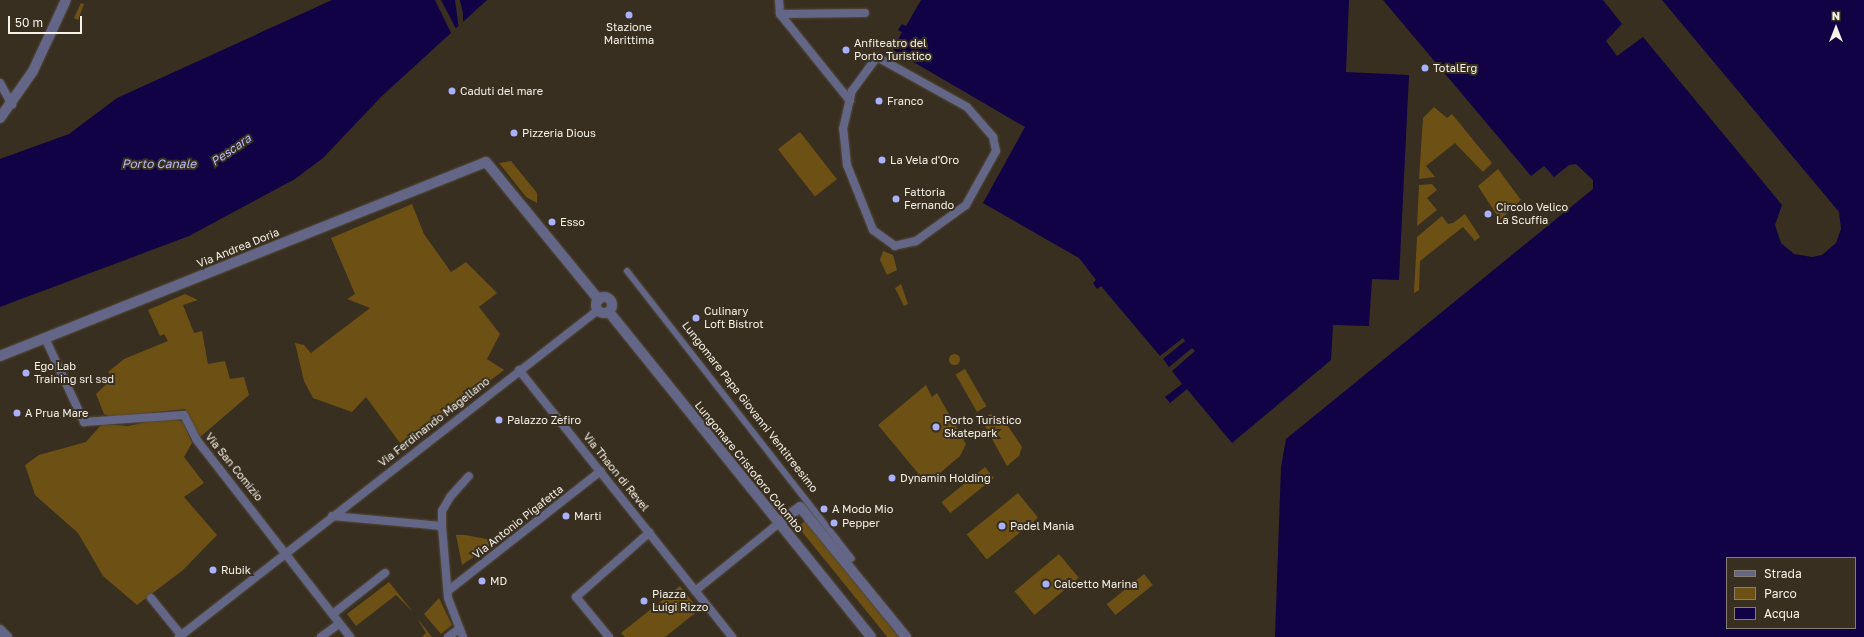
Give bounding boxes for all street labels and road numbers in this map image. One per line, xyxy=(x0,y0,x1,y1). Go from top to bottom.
street label: Via Andrea Doria xyxy=(195,225,281,271)
street label: Lungomare Papa Giovanni Ventitreesimo xyxy=(679,319,821,495)
street label: Via Ferdinando Magellano xyxy=(376,375,492,469)
street label: Lungomare Cristoforo Colombo xyxy=(692,399,806,535)
street label: Via San Comizio xyxy=(202,430,266,504)
street label: Via Thaon di Revel xyxy=(580,430,652,514)
street label: Via Antonio Pigafetta xyxy=(470,482,566,562)

